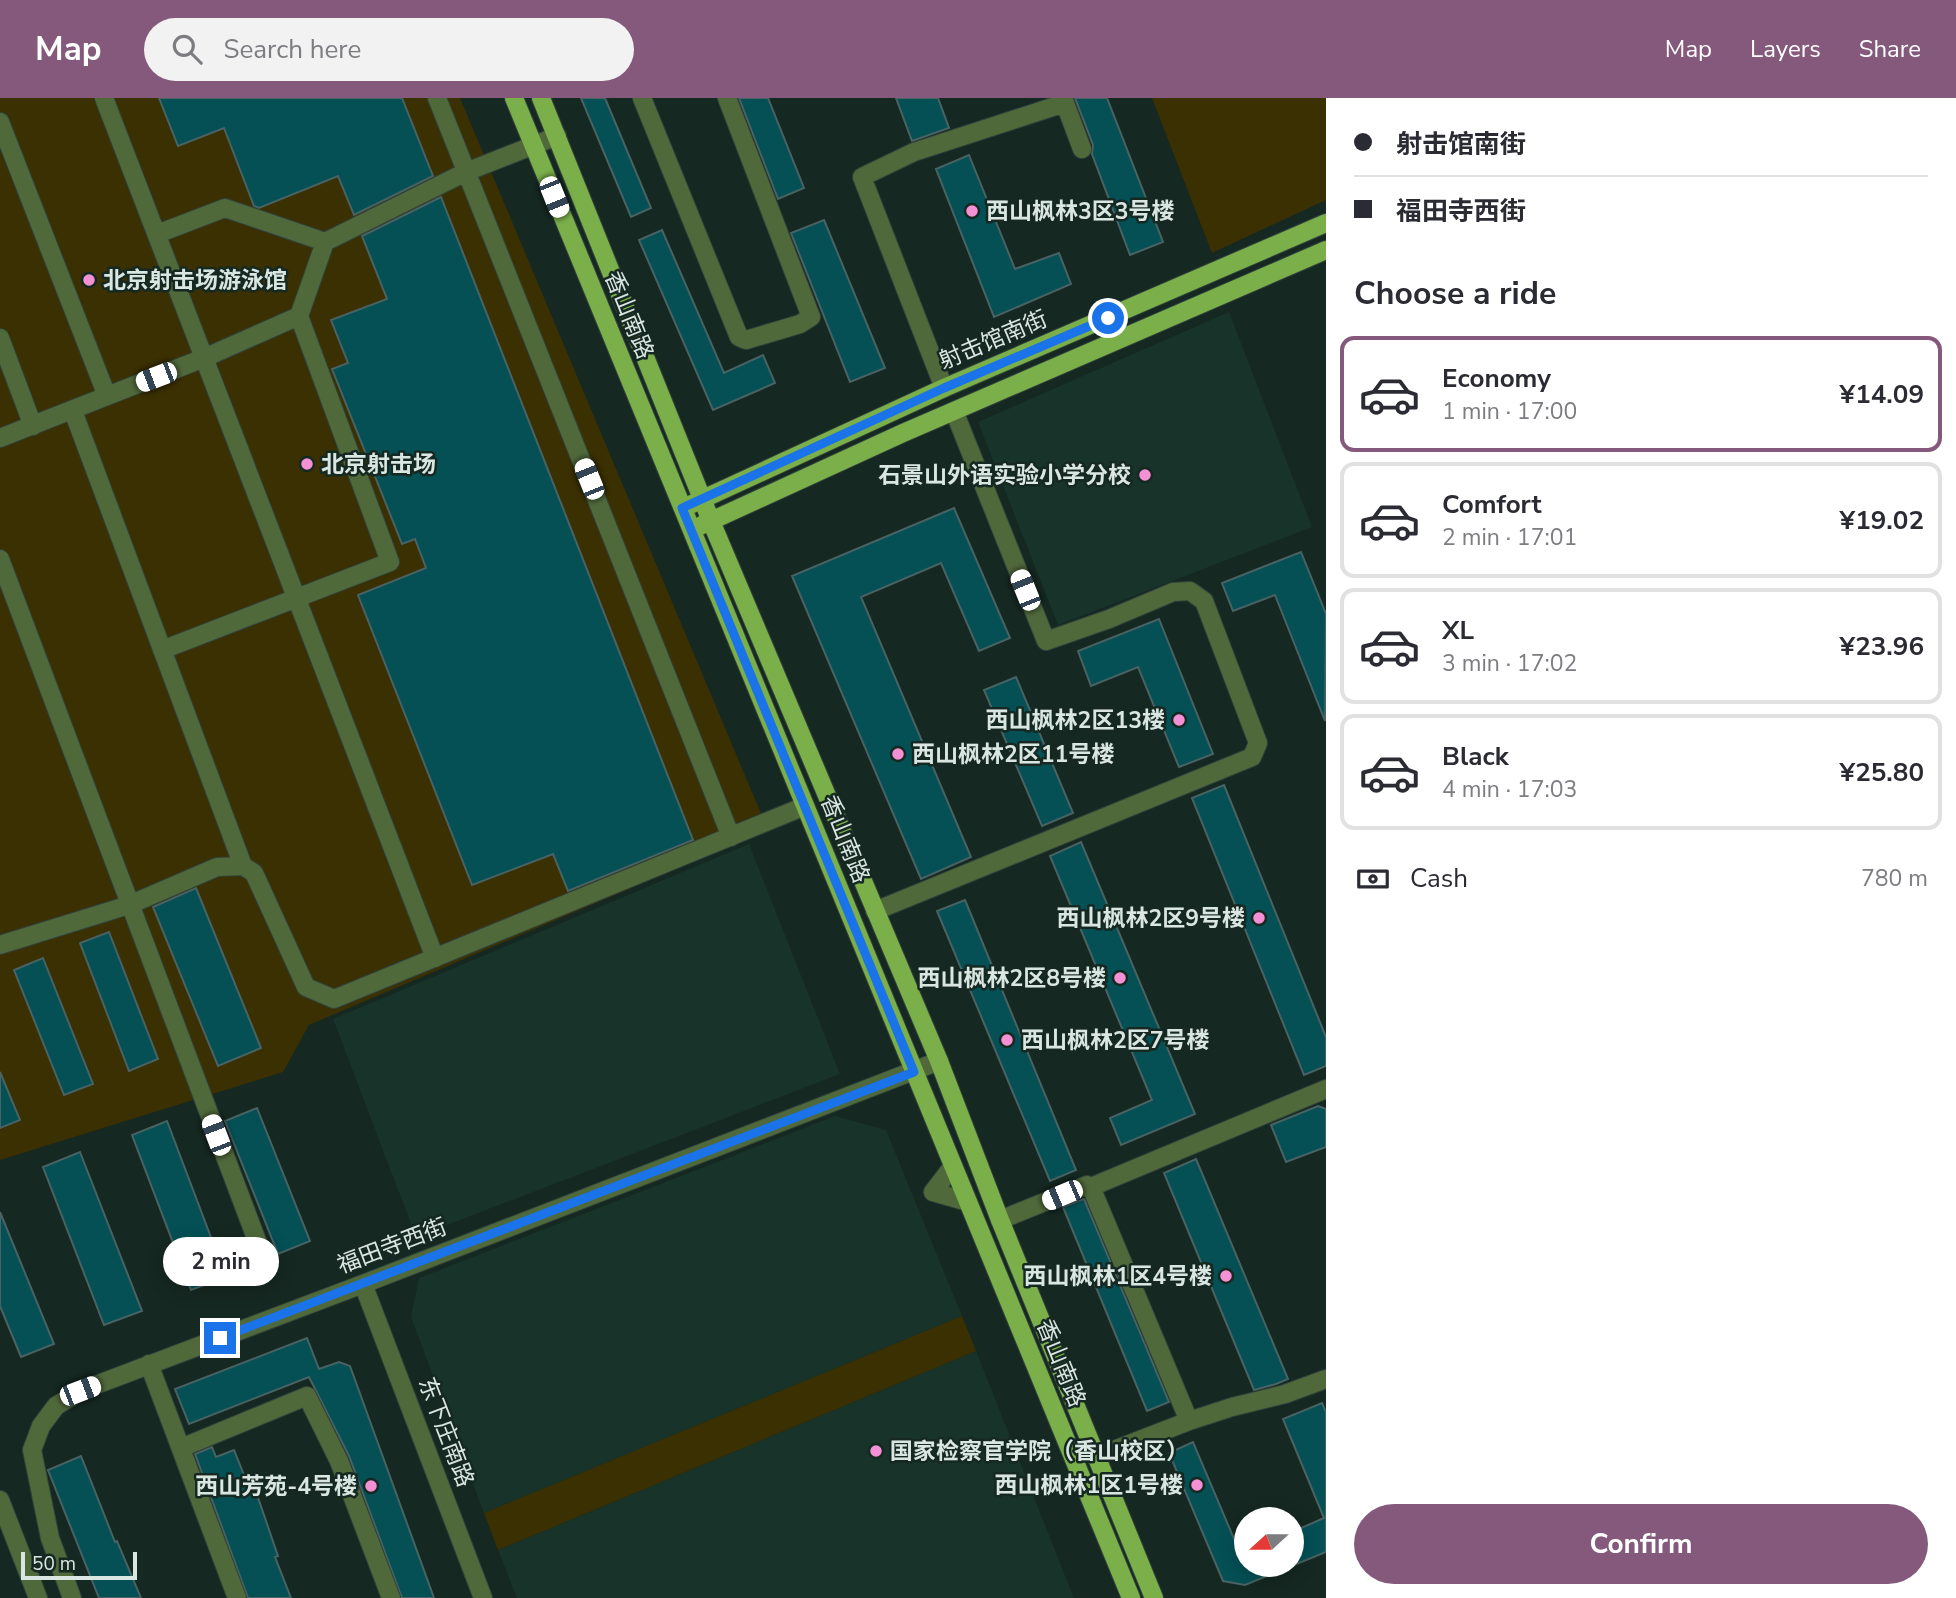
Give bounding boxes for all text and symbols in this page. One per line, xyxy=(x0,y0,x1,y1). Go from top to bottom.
search box xyxy=(144,18,634,81)
text: Map xyxy=(35,27,102,72)
icon: search xyxy=(168,30,206,68)
text: Search here xyxy=(224,32,361,67)
text: Map xyxy=(1665,33,1712,65)
text: Layers xyxy=(1750,33,1821,65)
text: Share xyxy=(1859,33,1921,65)
text: 射击馆南街 xyxy=(1396,127,1526,162)
car xyxy=(537,174,572,220)
text: 福田寺西街 xyxy=(1396,194,1526,229)
place label: 西山枫林3区3号楼 xyxy=(986,196,1175,227)
marker: 西山枫林3区3号楼 xyxy=(964,203,980,219)
place label: 北京射击场游泳馆 xyxy=(103,265,287,296)
street label: 香山南路 xyxy=(597,267,661,363)
marker: 北京射击场游泳馆 xyxy=(81,272,97,288)
text: Choose a ride xyxy=(1354,272,1556,315)
route start xyxy=(1092,302,1124,334)
street label: 射击馆南街 xyxy=(934,303,1052,377)
car xyxy=(133,360,180,394)
text: Economy xyxy=(1442,361,1551,396)
icon: car xyxy=(1358,363,1421,426)
text: ¥14.09 xyxy=(1840,377,1924,412)
text: 1 min · 17:00 xyxy=(1442,396,1577,427)
place label: 北京射击场 xyxy=(321,449,436,480)
marker: 北京射击场 xyxy=(299,456,315,472)
car xyxy=(572,456,607,502)
place label: 石景山外语实验小学分校 xyxy=(878,460,1131,491)
marker: 石景山外语实验小学分校 xyxy=(1137,467,1153,483)
text: Comfort xyxy=(1442,487,1542,522)
icon: car xyxy=(1358,489,1421,552)
text: ¥19.02 xyxy=(1840,503,1924,538)
text: 2 min · 17:01 xyxy=(1442,522,1577,553)
car xyxy=(1008,567,1043,613)
text: XL xyxy=(1442,613,1474,648)
icon: car xyxy=(1358,615,1421,678)
text: ¥23.96 xyxy=(1840,629,1924,664)
text: 3 min · 17:02 xyxy=(1442,648,1577,679)
place label: 西山枫林2区13楼 xyxy=(986,705,1165,736)
marker: 西山枫林2区13楼 xyxy=(1171,712,1187,728)
place label: 西山枫林2区11号楼 xyxy=(912,739,1114,770)
text: Black xyxy=(1442,739,1509,774)
icon: car xyxy=(1358,741,1421,804)
marker: 西山枫林2区11号楼 xyxy=(890,746,906,762)
text: ¥25.80 xyxy=(1840,755,1924,790)
text: 4 min · 17:03 xyxy=(1442,774,1577,805)
street label: 香山南路 xyxy=(813,791,877,887)
icon: cash xyxy=(1354,860,1392,898)
text: Cash xyxy=(1410,861,1468,896)
text: 780 m xyxy=(1861,863,1928,894)
place label: 西山枫林2区9号楼 xyxy=(1056,903,1245,934)
marker: 西山枫林2区9号楼 xyxy=(1251,910,1267,926)
place label: 西山枫林2区8号楼 xyxy=(917,963,1106,994)
marker: 西山枫林2区8号楼 xyxy=(1112,970,1128,986)
place label: 西山枫林2区7号楼 xyxy=(1021,1025,1210,1056)
marker: 西山枫林2区7号楼 xyxy=(999,1032,1015,1048)
car xyxy=(199,1112,234,1158)
car xyxy=(1039,1177,1086,1213)
street label: 福田寺西街 xyxy=(333,1211,451,1281)
callout: 2 min xyxy=(162,1236,278,1286)
text: 2 min xyxy=(191,1246,251,1277)
place label: 西山枫林1区4号楼 xyxy=(1023,1261,1212,1292)
marker: 西山枫林1区4号楼 xyxy=(1218,1268,1234,1284)
street label: 香山南路 xyxy=(1029,1315,1093,1411)
route end xyxy=(204,1322,236,1354)
street label: 东下庄南路 xyxy=(411,1373,481,1491)
car xyxy=(57,1374,104,1408)
place label: 国家检察官学院（香山校区） xyxy=(890,1436,1189,1467)
marker: 国家检察官学院（香山校区） xyxy=(868,1443,884,1459)
place label: 西山枫林1区1号楼 xyxy=(994,1470,1183,1501)
place label: 西山芳苑-4号楼 xyxy=(195,1471,357,1502)
marker: 西山枫林1区1号楼 xyxy=(1189,1477,1205,1493)
marker: 西山芳苑-4号楼 xyxy=(363,1478,379,1494)
button: Confirm xyxy=(1354,1504,1928,1584)
north arrow xyxy=(1234,1507,1304,1577)
map controls xyxy=(1234,1507,1304,1577)
scale bar xyxy=(21,1549,136,1581)
text: 50 m xyxy=(32,1551,76,1577)

